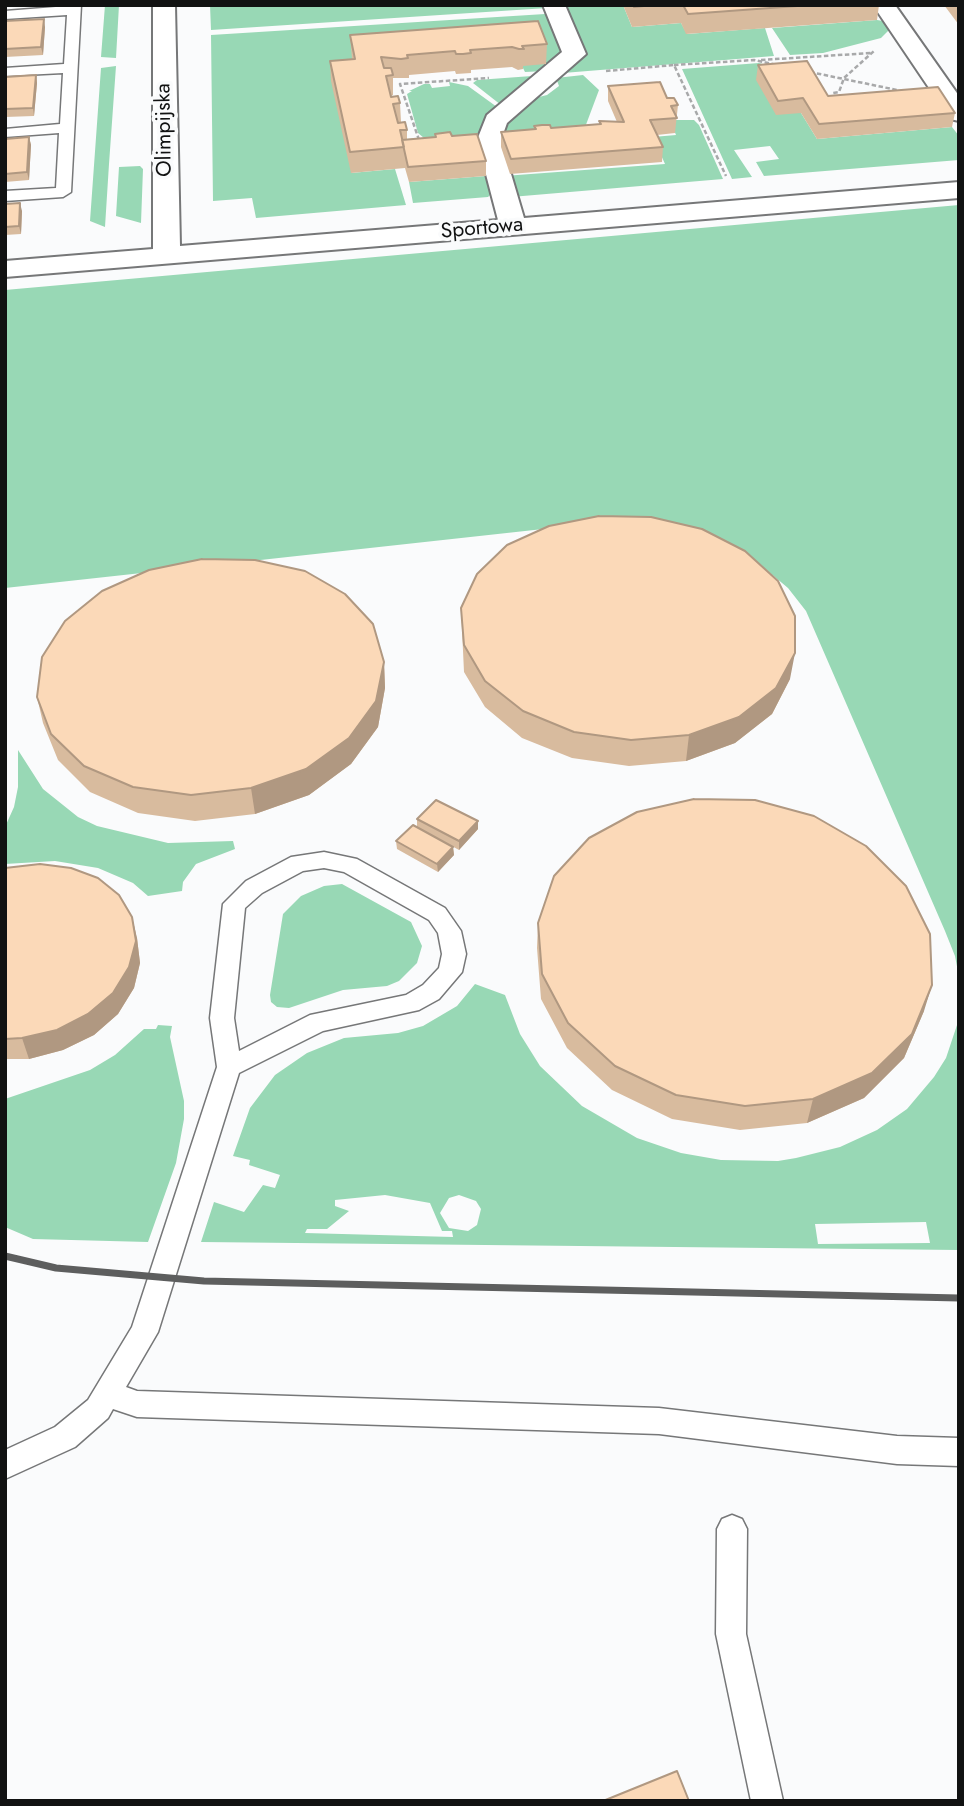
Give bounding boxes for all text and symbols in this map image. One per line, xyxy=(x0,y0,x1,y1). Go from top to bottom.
street label: Olimpijska xyxy=(152,83,178,177)
street label: Sportowa xyxy=(440,213,524,245)

